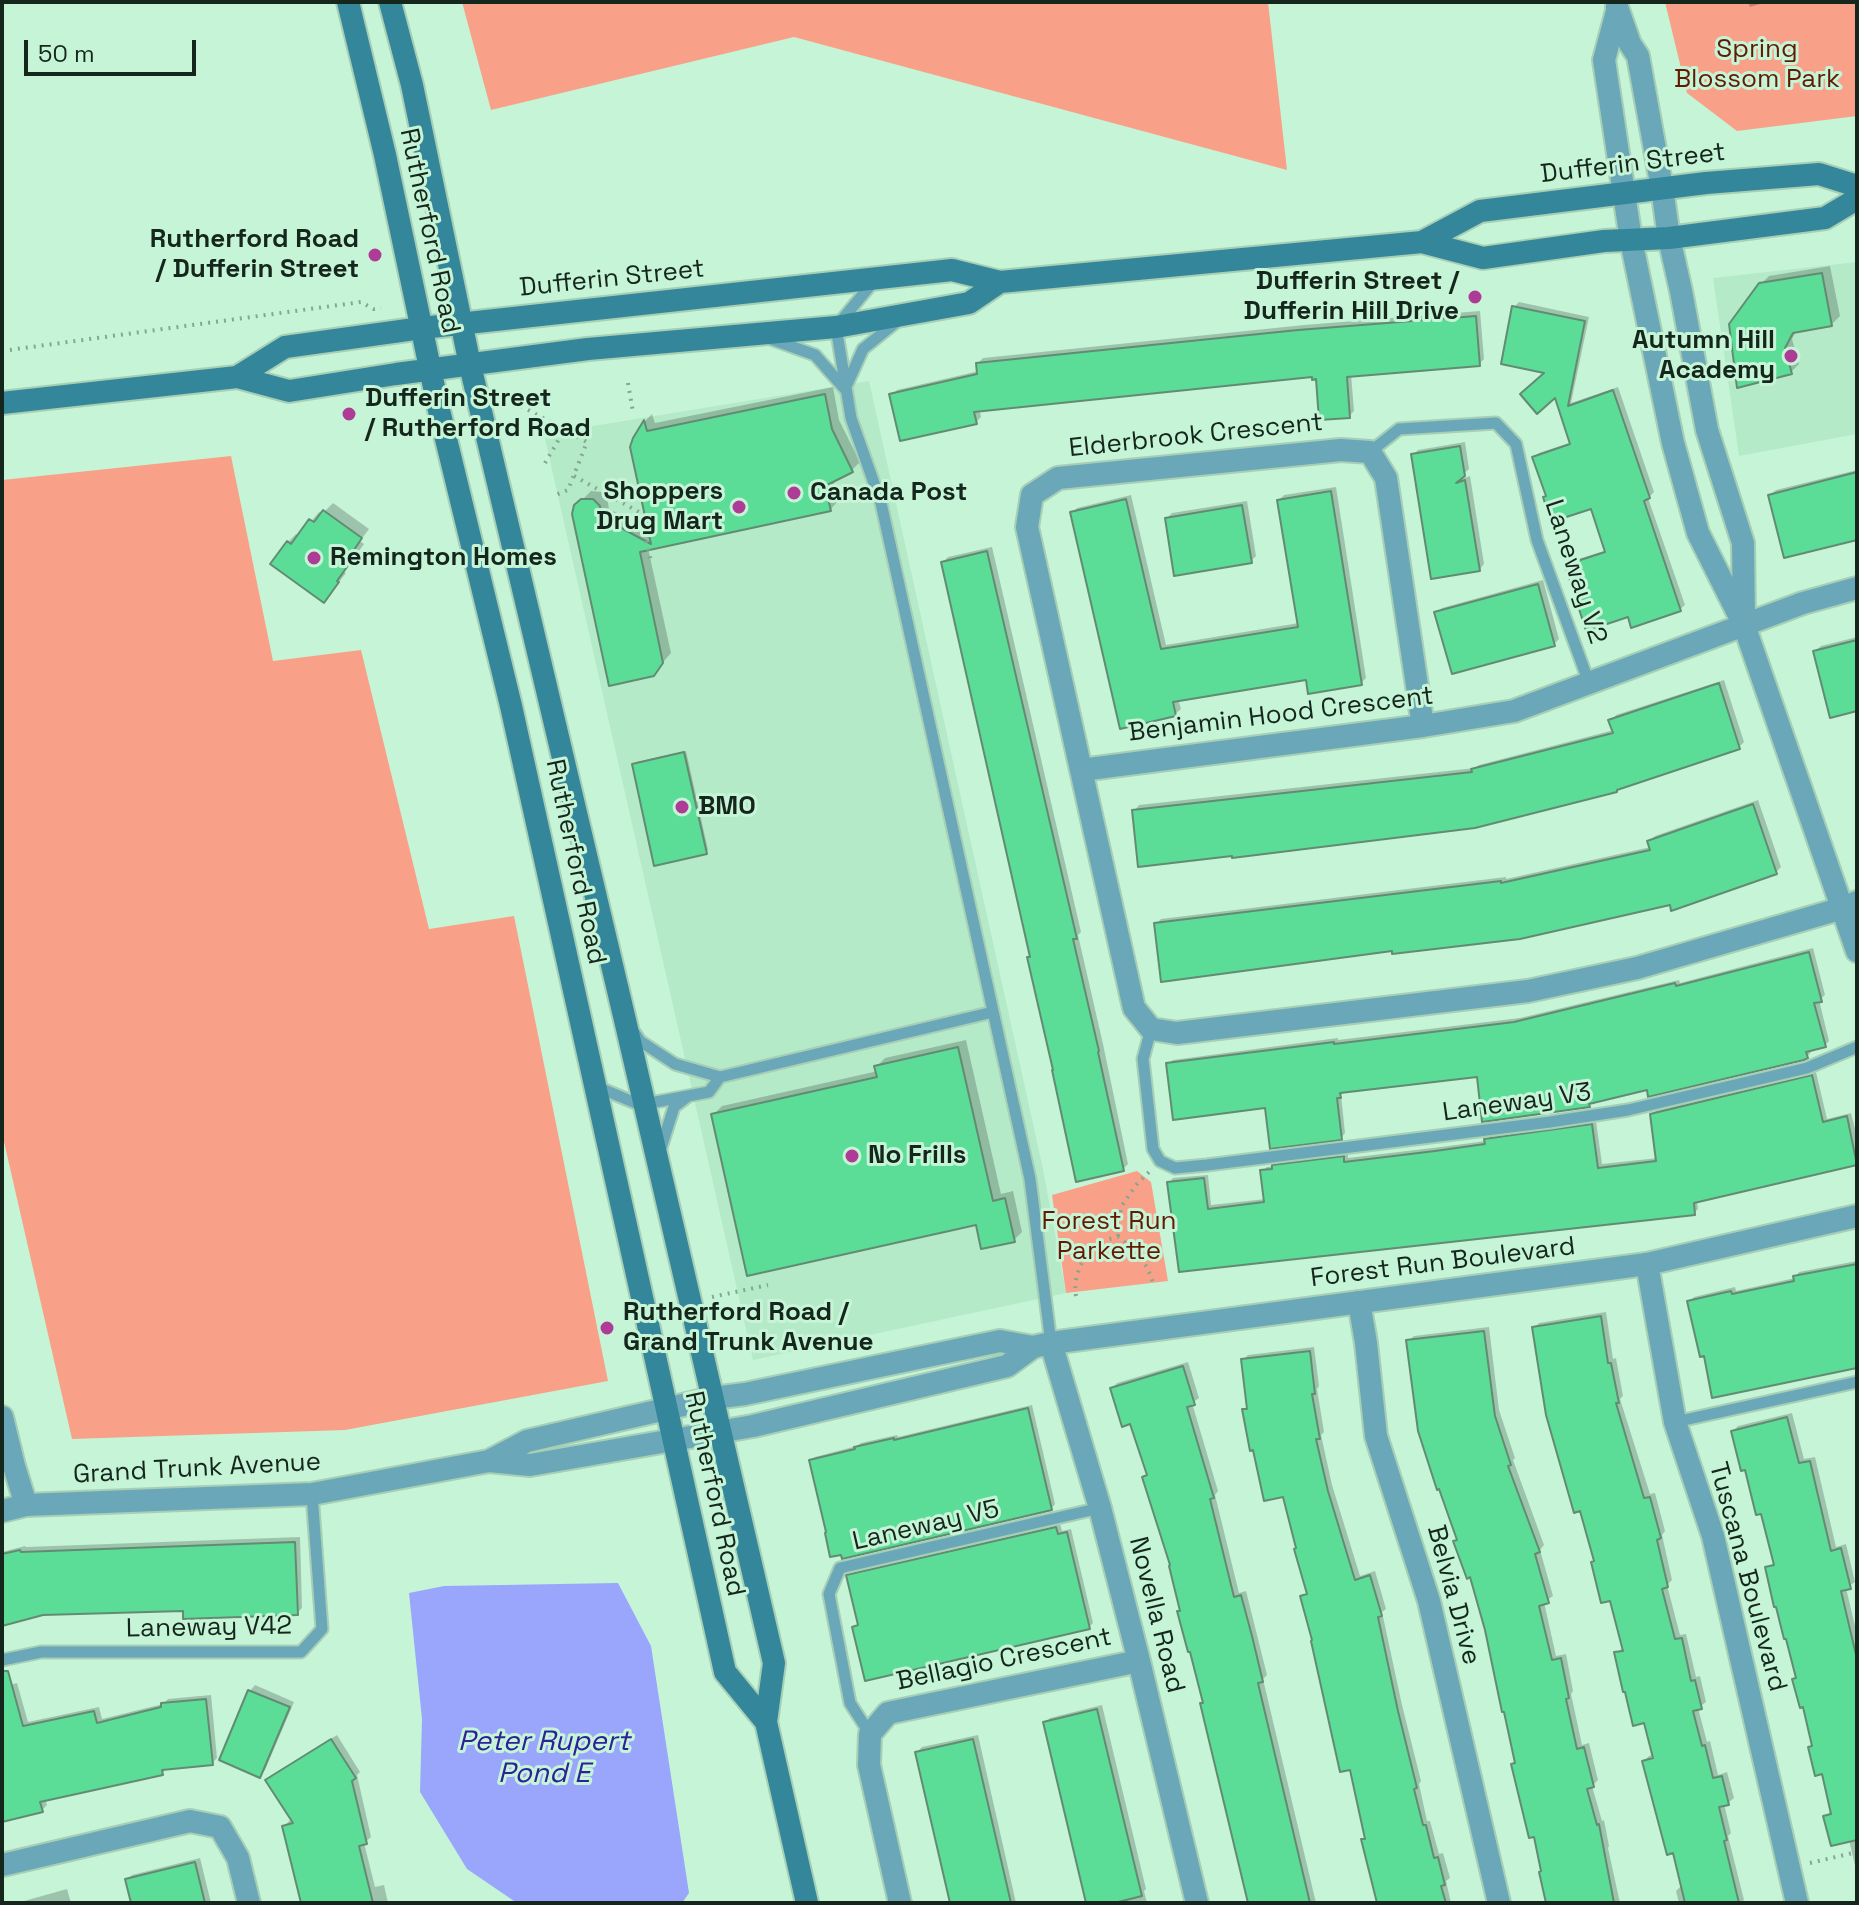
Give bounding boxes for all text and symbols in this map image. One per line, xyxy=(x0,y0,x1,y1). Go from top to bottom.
scale bar xyxy=(28,24,200,74)
park label: Spring Blossom Park xyxy=(1674,34,1840,96)
text: 50 m xyxy=(38,38,95,69)
street label: Rutherford Road xyxy=(392,126,466,336)
street label: Dufferin Street xyxy=(1539,137,1727,191)
place label: Rutherford Road / Dufferin Street xyxy=(150,224,359,286)
marker: Rutherford Road / Dufferin Street xyxy=(366,246,384,264)
street label: Dufferin Street xyxy=(518,254,706,304)
place label: Dufferin Street / Dufferin Hill Drive xyxy=(1244,266,1459,328)
marker: Dufferin Street / Dufferin Hill Drive xyxy=(1466,288,1484,306)
place label: Autumn Hill Academy xyxy=(1632,325,1775,386)
marker: Autumn Hill Academy xyxy=(1782,347,1800,365)
place label: Dufferin Street / Rutherford Road xyxy=(365,383,591,444)
marker: Dufferin Street / Rutherford Road xyxy=(340,405,358,423)
street label: Elderbrook Crescent xyxy=(1067,407,1325,465)
place label: Shoppers Drug Mart xyxy=(596,476,723,538)
place label: Canada Post xyxy=(810,477,967,509)
marker: Canada Post xyxy=(785,484,803,502)
street label: Laneway V2 xyxy=(1537,496,1613,648)
marker: Shoppers Drug Mart xyxy=(730,498,748,516)
place label: Remington Homes xyxy=(330,542,557,574)
marker: Remington Homes xyxy=(305,549,323,567)
street label: Benjamin Hood Crescent xyxy=(1127,681,1435,749)
street label: Rutherford Road xyxy=(538,757,612,967)
place label: BMO xyxy=(698,791,756,823)
marker: BMO xyxy=(673,798,691,816)
street label: Laneway V3 xyxy=(1441,1077,1593,1129)
place label: No Frills xyxy=(868,1140,966,1172)
marker: No Frills xyxy=(843,1147,861,1165)
park label: Forest Run Parkette xyxy=(1042,1206,1176,1268)
street label: Forest Run Boulevard xyxy=(1309,1231,1577,1295)
place label: Rutherford Road / Grand Trunk Avenue xyxy=(623,1297,873,1358)
marker: Rutherford Road / Grand Trunk Avenue xyxy=(598,1319,616,1337)
street label: Rutherford Road xyxy=(677,1389,751,1599)
street label: Grand Trunk Avenue xyxy=(72,1447,322,1491)
street label: Tuscana Boulevard xyxy=(1701,1459,1793,1695)
street label: Laneway V5 xyxy=(850,1494,1002,1558)
street label: Belvia Drive xyxy=(1419,1522,1487,1668)
street label: Novella Road xyxy=(1122,1534,1190,1696)
street label: Laneway V42 xyxy=(126,1611,292,1645)
street label: Bellagio Crescent xyxy=(893,1622,1115,1698)
water label: Peter Rupert Pond E xyxy=(458,1725,630,1791)

